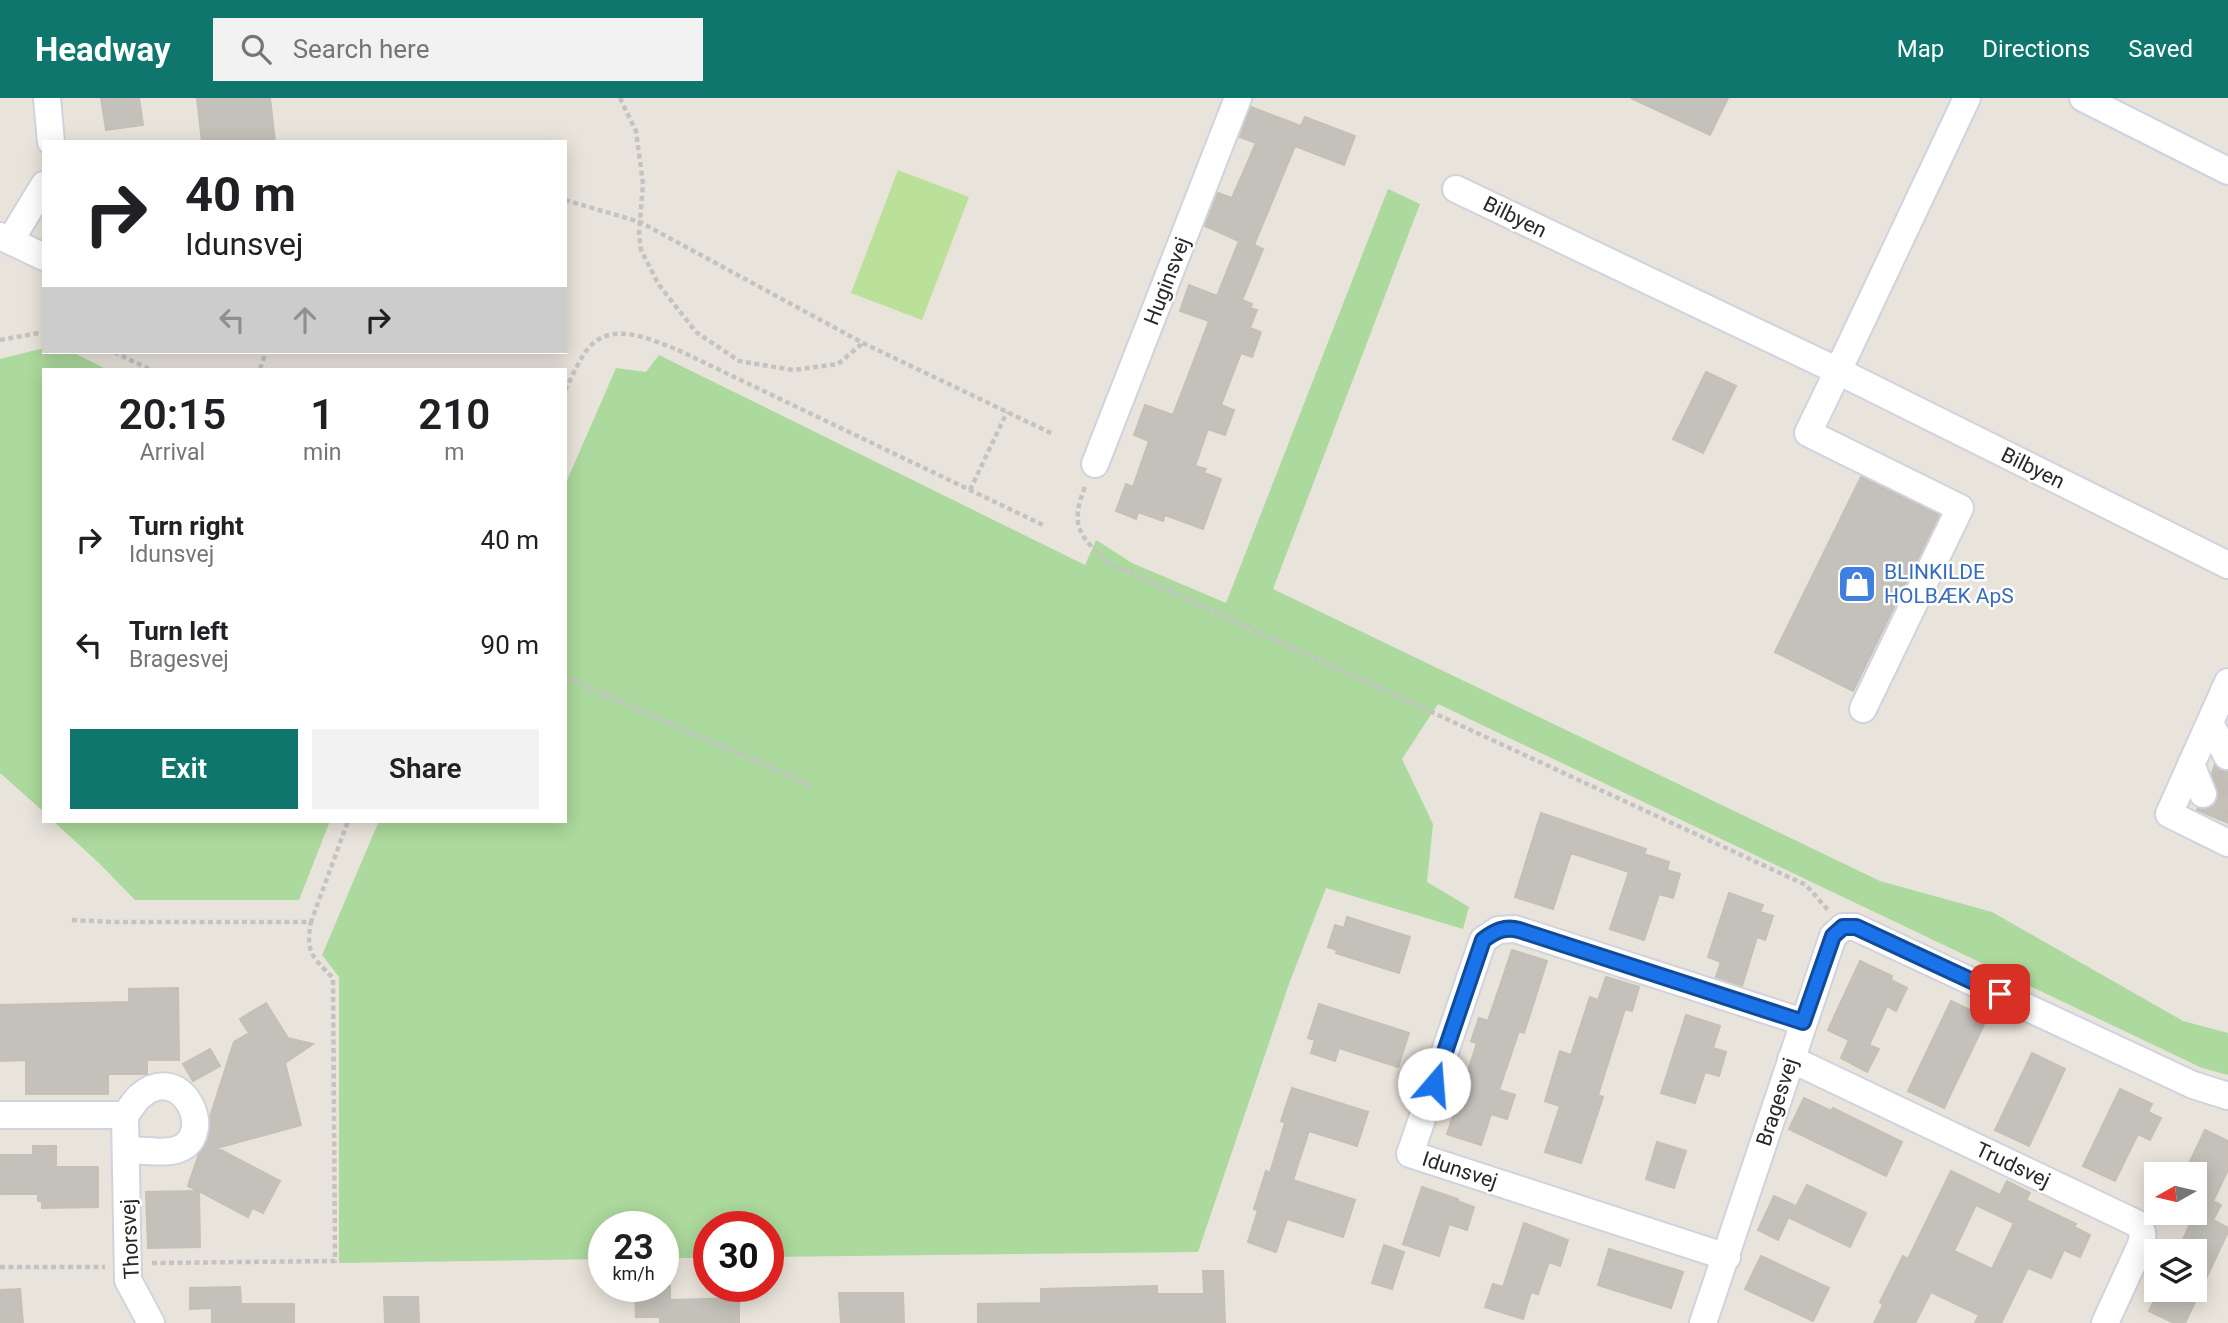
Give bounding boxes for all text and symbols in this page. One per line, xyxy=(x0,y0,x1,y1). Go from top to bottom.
search box xyxy=(213,18,703,81)
text: Headway xyxy=(35,30,171,69)
icon: search xyxy=(237,30,275,68)
text: Search here xyxy=(293,34,429,64)
text: Map xyxy=(1897,35,1944,63)
text: Directions xyxy=(1982,35,2090,63)
text: Saved xyxy=(2128,35,2193,63)
text: 40 m xyxy=(185,166,296,223)
icon: right xyxy=(70,168,161,259)
street label: Bilbyen xyxy=(1479,191,1551,243)
text: Idunsvej xyxy=(185,225,304,263)
street label: Huginsvej xyxy=(1139,234,1195,328)
icon: left xyxy=(213,301,251,339)
icon: ahead xyxy=(286,301,324,339)
icon: right xyxy=(359,301,397,339)
text: 20:15 xyxy=(119,390,226,439)
text: 1 xyxy=(310,390,334,439)
text: 210 xyxy=(418,390,490,439)
text: Arrival xyxy=(140,439,205,466)
text: min xyxy=(303,439,341,466)
text: m xyxy=(444,439,464,466)
street label: Bilbyen xyxy=(1997,442,2069,494)
text: Turn right xyxy=(129,511,244,541)
icon: right xyxy=(70,521,108,559)
text: 40 m xyxy=(481,525,539,555)
text: Idunsvej xyxy=(129,541,214,568)
place label: BLINKILDE HOLBÆK ApS xyxy=(1884,560,2014,608)
shop icon: BLINKILDE HOLBÆK ApS xyxy=(1836,563,1878,605)
text: Turn left xyxy=(129,616,228,646)
icon: left xyxy=(70,626,108,664)
text: 90 m xyxy=(481,630,539,660)
text: Bragesvej xyxy=(129,646,229,673)
button: Exit xyxy=(70,729,298,809)
button: Share xyxy=(312,729,539,809)
pin xyxy=(1970,964,2030,1024)
icon: arrive xyxy=(1981,975,2019,1013)
position arrow xyxy=(1397,1047,1471,1121)
street label: Bragesvej xyxy=(1751,1055,1803,1149)
street label: Trudsvej xyxy=(1972,1137,2054,1193)
street label: Idunsvej xyxy=(1419,1147,1501,1193)
north arrow xyxy=(2144,1162,2207,1225)
map controls xyxy=(2144,1162,2207,1302)
street label: Thorsvej xyxy=(116,1198,144,1280)
speed limit sign: 30 xyxy=(693,1211,784,1302)
text: 23 xyxy=(613,1227,654,1268)
button: layers xyxy=(2144,1239,2207,1302)
text: km/h xyxy=(612,1263,655,1284)

